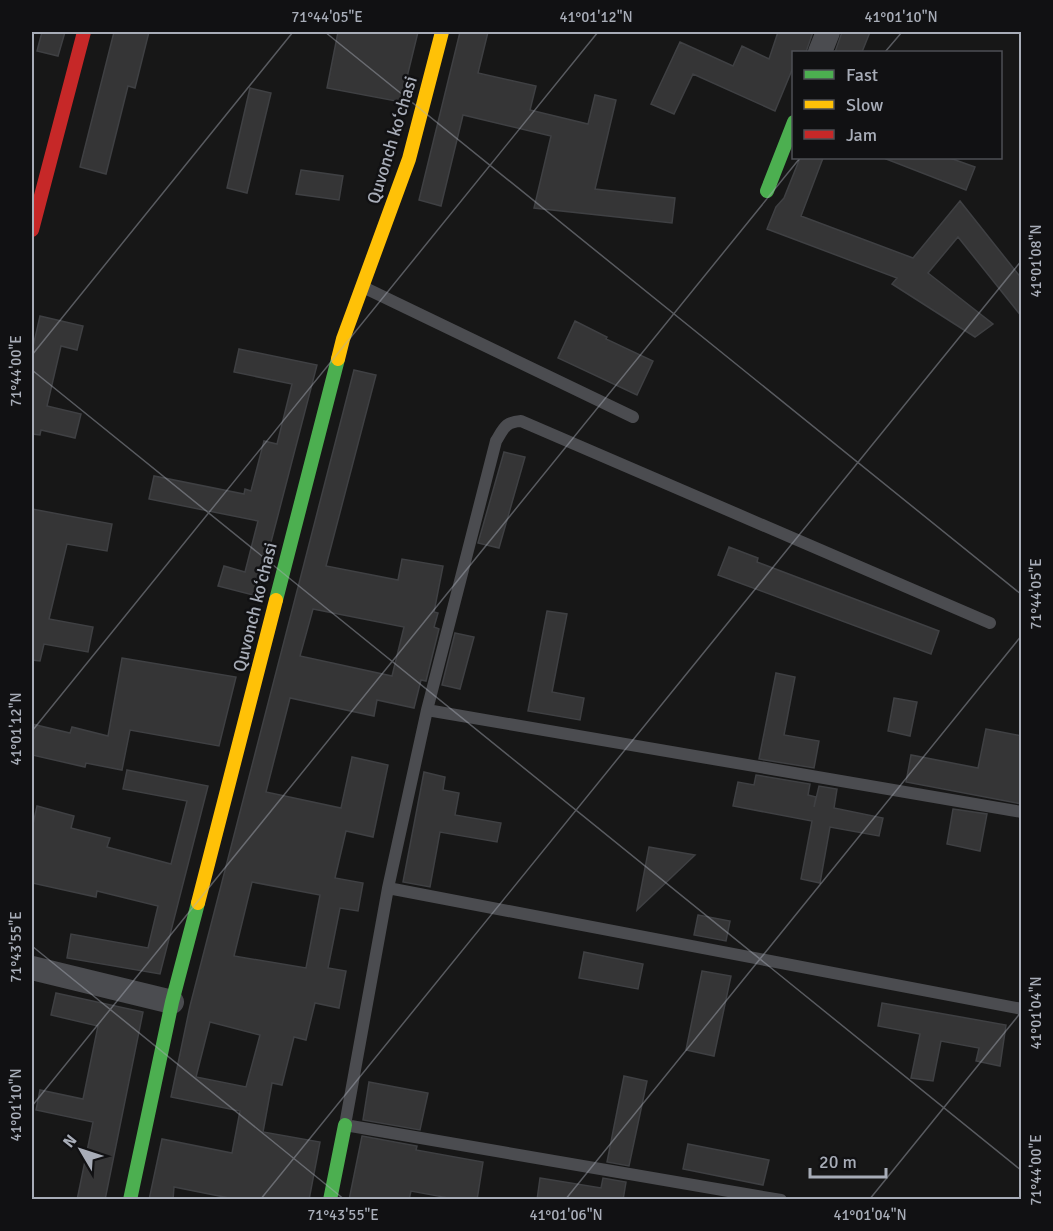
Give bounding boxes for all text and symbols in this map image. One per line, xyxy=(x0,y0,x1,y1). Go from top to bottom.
text: 71°44'05"E xyxy=(291,8,363,26)
text: 41°01'12"N xyxy=(559,8,633,26)
text: 41°01'10"N xyxy=(864,8,938,26)
legend xyxy=(792,51,1002,159)
text: Fast xyxy=(846,64,878,86)
street label: Quvonch koʻchasi xyxy=(362,73,422,207)
text: Slow xyxy=(846,94,883,116)
text: Jam xyxy=(846,124,877,146)
text: 41°01'08"N xyxy=(1027,224,1045,298)
text: 71°44'00"E xyxy=(7,335,25,407)
street label: Quvonch koʻchasi xyxy=(228,540,282,674)
text: 71°44'05"E xyxy=(1027,558,1045,630)
text: 41°01'12"N xyxy=(7,692,25,766)
text: 71°43'55"E xyxy=(7,911,25,983)
text: 41°01'04"N xyxy=(1027,976,1045,1050)
text: 41°01'10"N xyxy=(7,1068,25,1142)
north arrow xyxy=(51,1120,111,1180)
text: N xyxy=(59,1131,81,1152)
text: 71°44'00"E xyxy=(1027,1134,1045,1206)
scale bar xyxy=(810,1141,886,1179)
text: 20 m xyxy=(819,1151,857,1173)
text: 71°43'55"E xyxy=(307,1206,379,1224)
text: 41°01'06"N xyxy=(529,1206,603,1224)
text: 41°01'04"N xyxy=(833,1206,907,1224)

